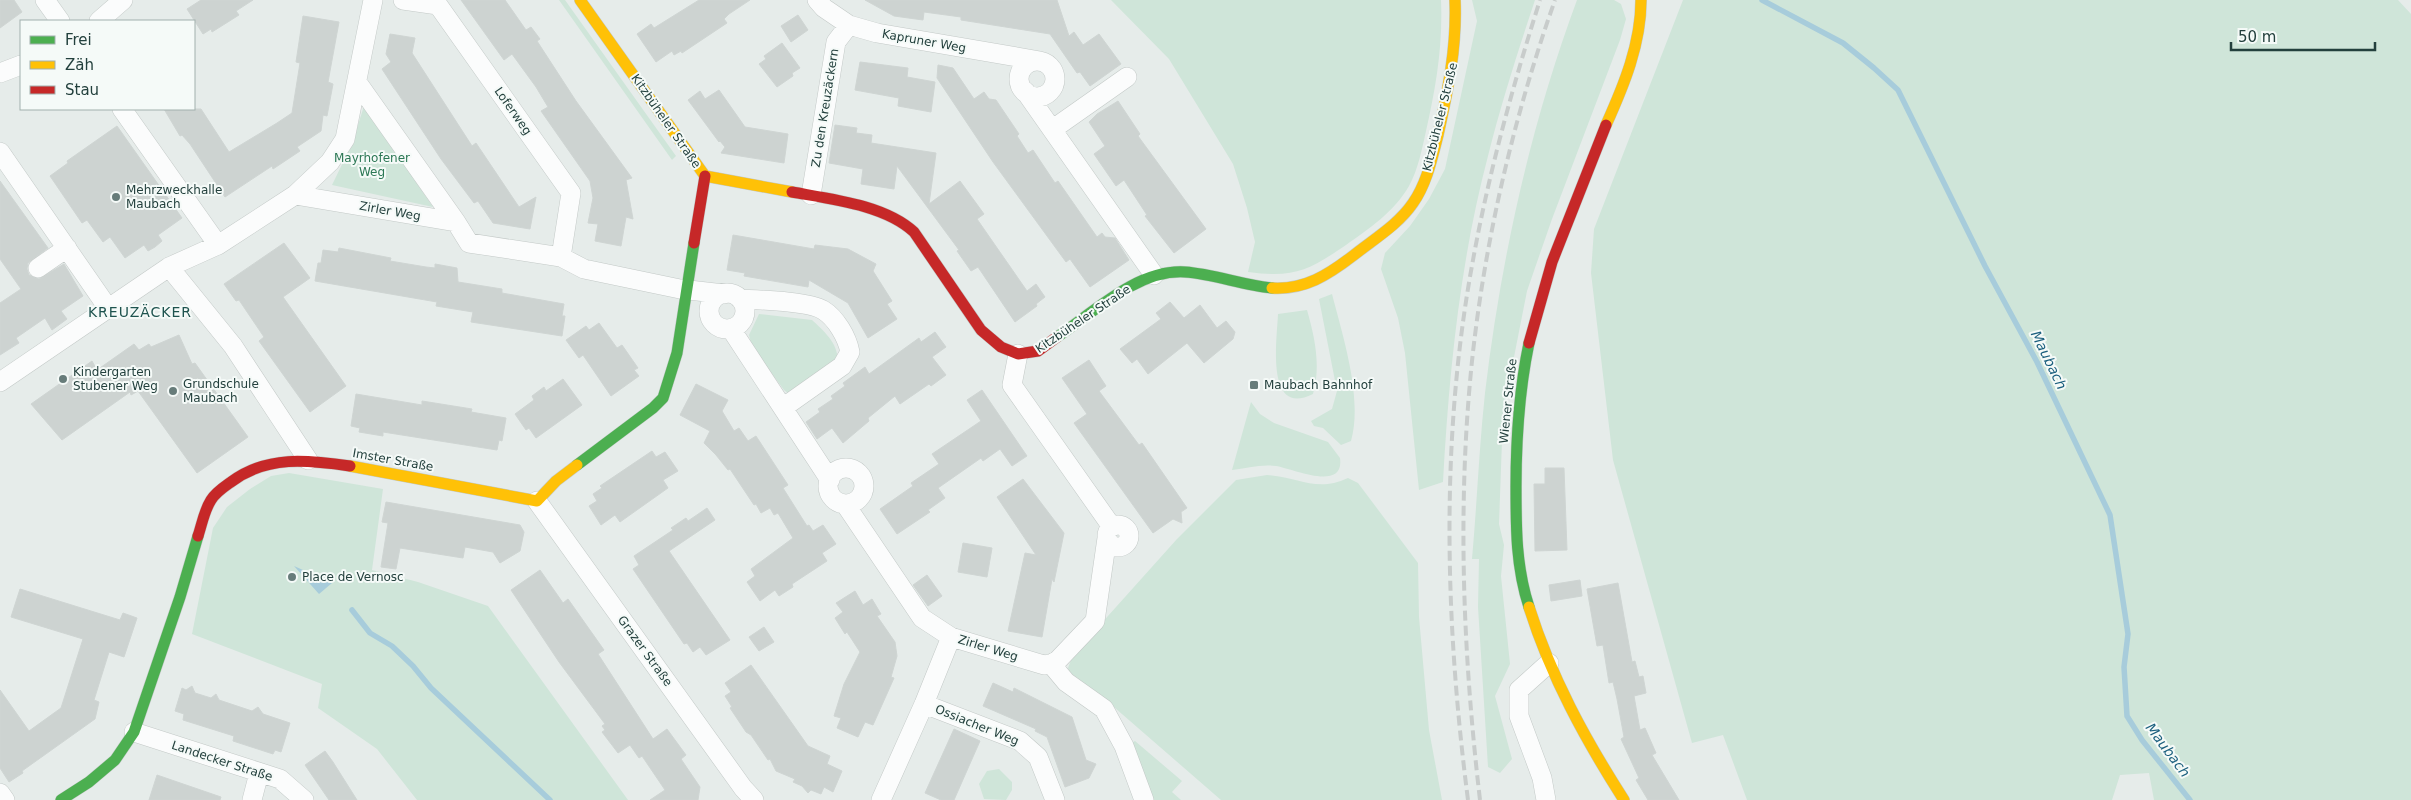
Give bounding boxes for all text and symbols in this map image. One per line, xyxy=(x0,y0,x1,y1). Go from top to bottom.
legend xyxy=(20,20,195,110)
scale bar xyxy=(2231,20,2375,52)
street label: Kapruner Weg xyxy=(881,27,967,55)
text: 50 m xyxy=(2238,28,2276,46)
text: Frei xyxy=(65,31,92,49)
street label: Zu den Kreuzäckern xyxy=(809,48,841,168)
text: Zäh xyxy=(65,56,94,74)
street label: Kitzbüheler Straße xyxy=(1420,61,1460,173)
street label: Kitzbüheler Straße xyxy=(628,71,704,171)
text: Stau xyxy=(65,81,99,99)
street label: Loferweg xyxy=(491,84,535,138)
park label: Mayrhofener Weg xyxy=(334,151,410,179)
place label: Mehrzweckhalle Maubach xyxy=(126,183,222,211)
marker: Mehrzweckhalle Maubach xyxy=(110,191,122,203)
street label: Zirler Weg xyxy=(358,199,422,223)
street label: Kitzbüheler Straße xyxy=(1033,282,1133,356)
district label: KREUZÄCKER xyxy=(88,303,192,320)
water label: Maubach xyxy=(2028,328,2070,392)
street label: Wiener Straße xyxy=(1497,358,1519,444)
place label: Kindergarten Stubener Weg xyxy=(73,365,158,393)
marker: Kindergarten Stubener Weg xyxy=(57,373,69,385)
place label: Grundschule Maubach xyxy=(183,377,259,405)
place label: Maubach Bahnhof xyxy=(1264,378,1373,392)
marker: Maubach Bahnhof xyxy=(1248,379,1260,391)
marker: Grundschule Maubach xyxy=(167,385,179,397)
street label: Imster Straße xyxy=(351,446,435,474)
place label: Place de Vernosc xyxy=(302,570,404,584)
marker: Place de Vernosc xyxy=(286,571,298,583)
street label: Grazer Straße xyxy=(615,613,675,689)
street label: Zirler Weg xyxy=(956,632,1020,664)
street label: Ossiacher Weg xyxy=(933,702,1021,748)
water label: Maubach xyxy=(2142,720,2194,780)
street label: Landecker Straße xyxy=(170,738,274,784)

